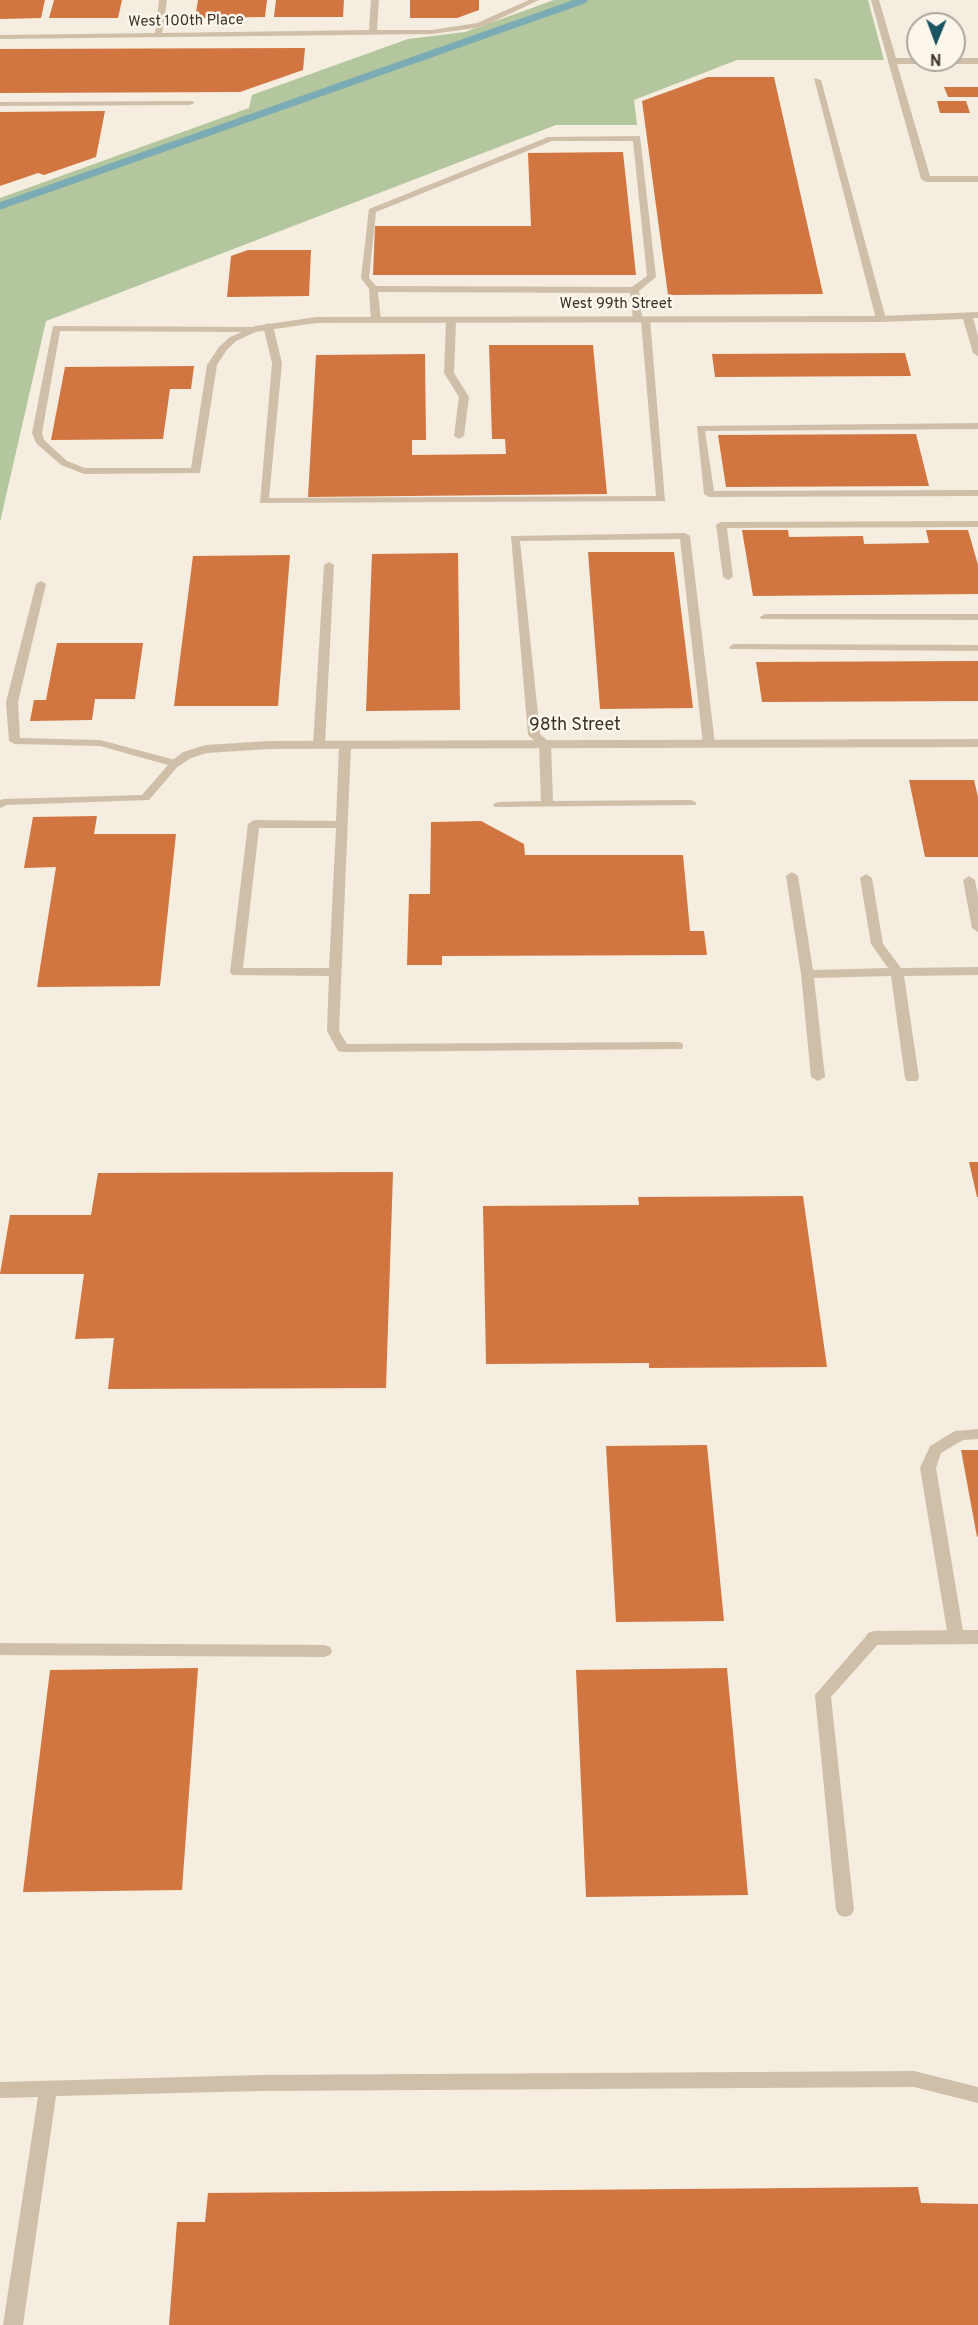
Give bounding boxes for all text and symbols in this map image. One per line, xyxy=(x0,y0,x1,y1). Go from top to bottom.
street label: West 100th Place xyxy=(128,12,244,32)
north arrow xyxy=(906,12,966,72)
text: N xyxy=(930,48,942,68)
street label: West 99th Street xyxy=(560,296,672,314)
street label: 98th Street xyxy=(529,715,621,737)

